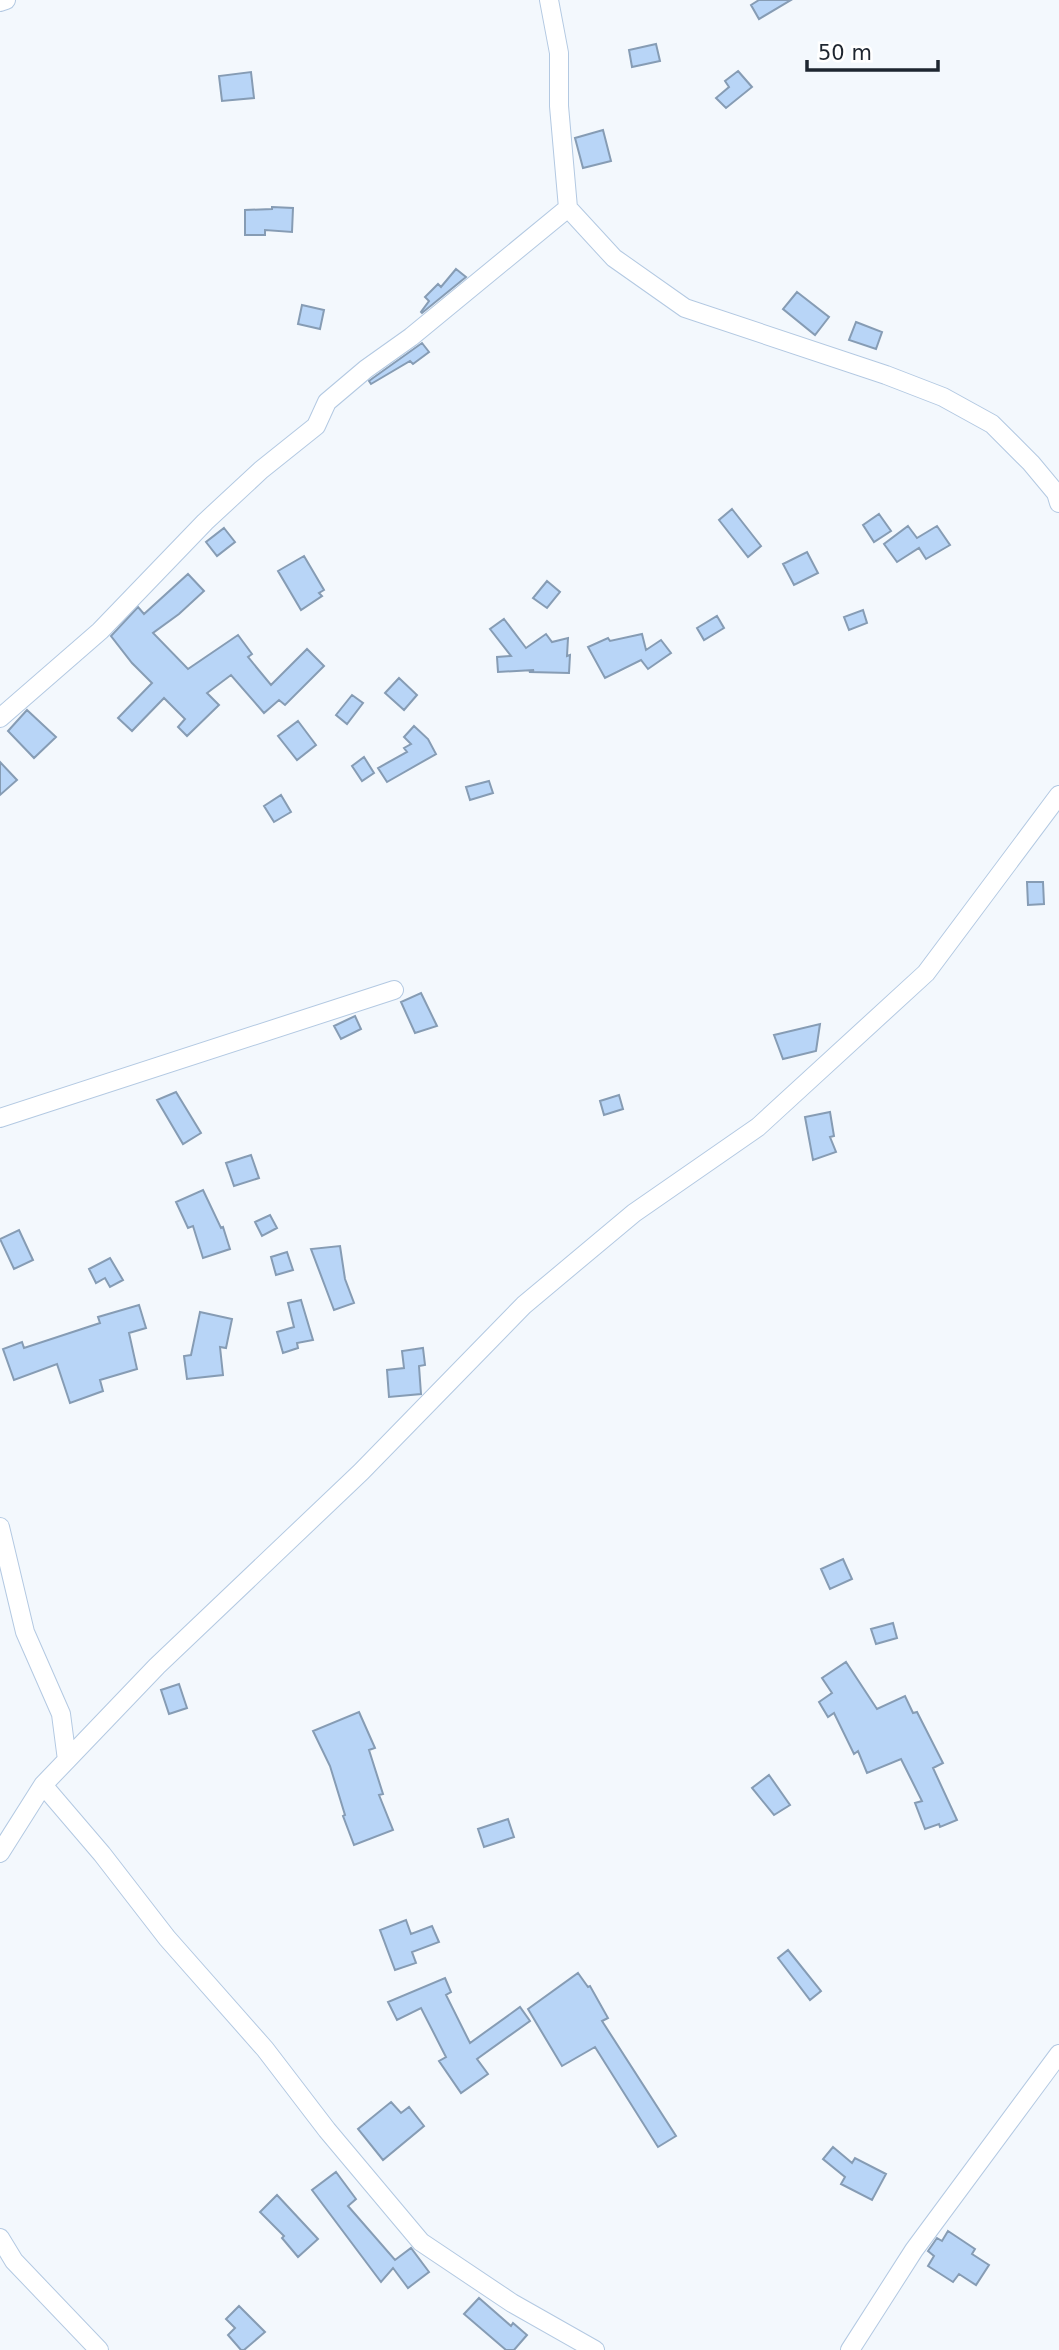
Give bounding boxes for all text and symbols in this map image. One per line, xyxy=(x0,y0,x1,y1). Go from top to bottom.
scale bar xyxy=(807,28,938,72)
text: 50 m xyxy=(818,41,872,65)

